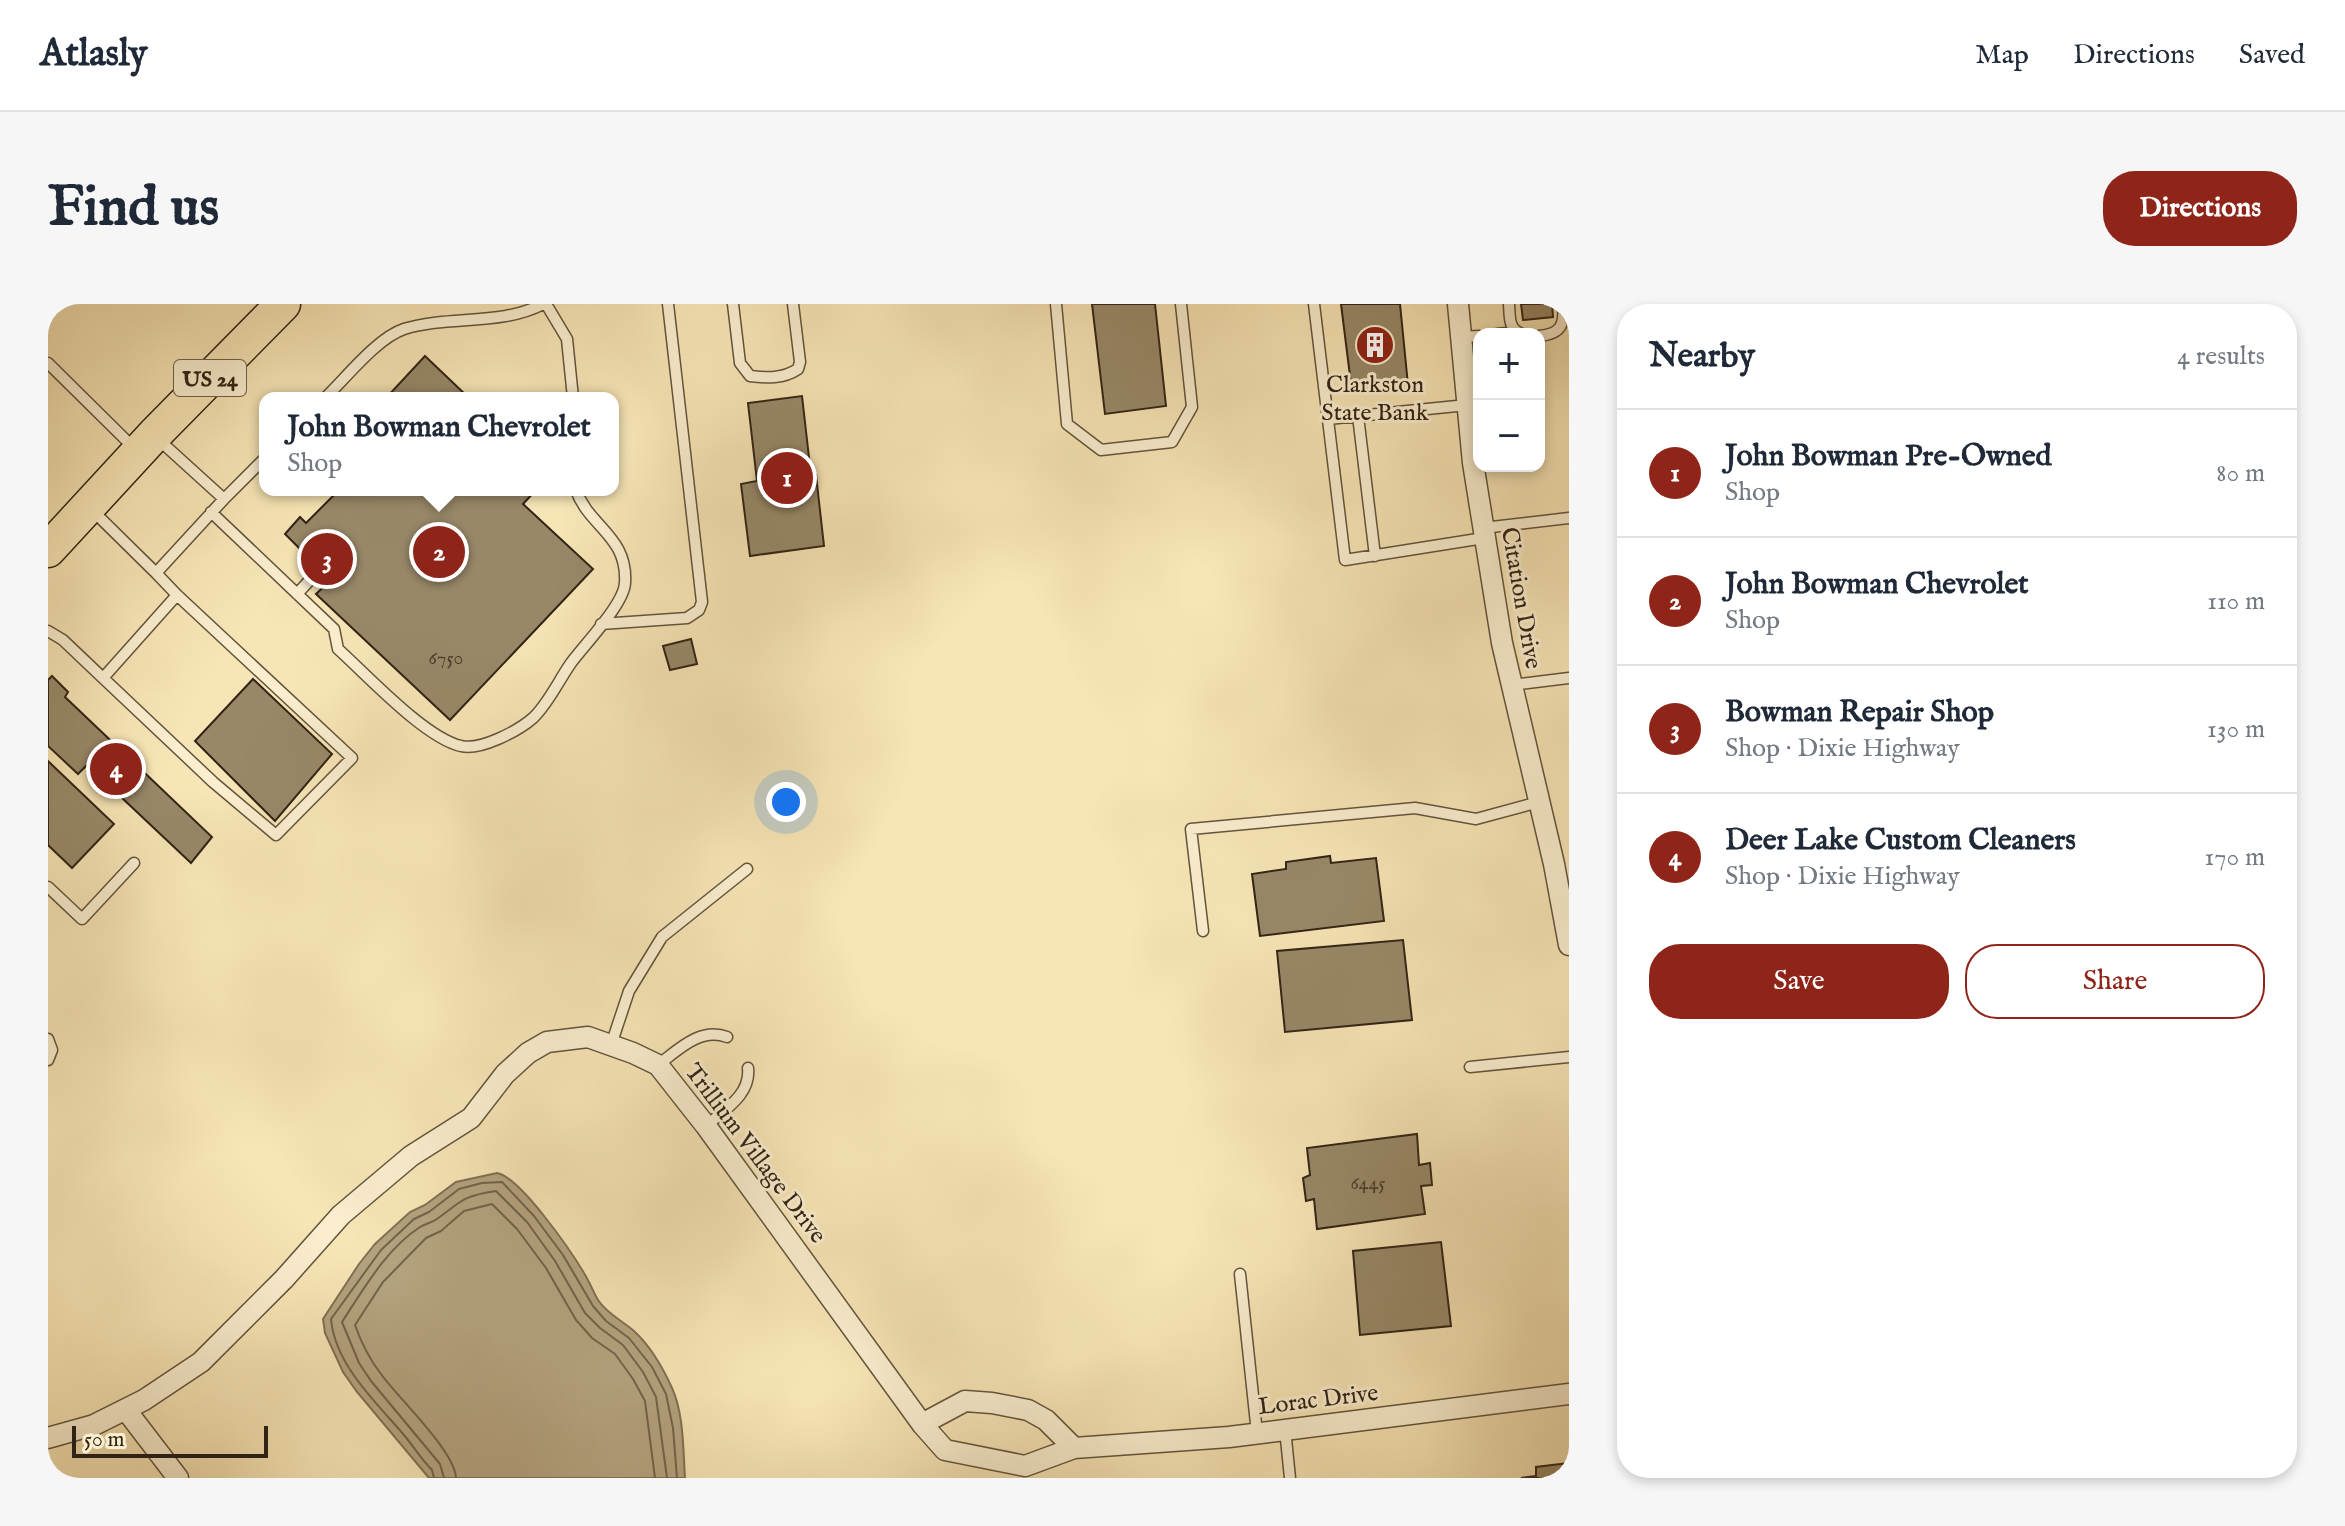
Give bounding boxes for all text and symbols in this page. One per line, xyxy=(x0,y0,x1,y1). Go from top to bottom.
text: Atlasly xyxy=(40,31,148,79)
text: Map xyxy=(1975,38,2029,73)
text: Directions xyxy=(2073,38,2195,73)
text: Saved xyxy=(2239,38,2305,73)
button: Directions xyxy=(2103,171,2297,246)
text: Find us xyxy=(48,173,219,244)
building icon: Clarkston State Bank xyxy=(1354,324,1396,366)
map controls xyxy=(1473,328,1545,472)
button: + xyxy=(1473,328,1545,400)
text: Nearby xyxy=(1649,335,1755,378)
text: 4 results xyxy=(2177,340,2265,373)
road number: US 24 xyxy=(174,360,246,396)
place label: Clarkston State Bank xyxy=(1321,370,1429,429)
popup xyxy=(259,392,619,496)
button: − xyxy=(1473,400,1545,472)
text: John Bowman Chevrolet xyxy=(287,409,591,447)
text: John Bowman Pre-Owned xyxy=(1725,438,2051,476)
text: Shop xyxy=(287,447,342,480)
pin: 1 xyxy=(761,448,813,508)
text: 1 xyxy=(1670,457,1680,490)
text: 80 m xyxy=(2216,457,2265,490)
text: Shop xyxy=(1725,476,1780,509)
pin: 2 xyxy=(413,522,465,582)
street label: Citation Drive xyxy=(1493,525,1548,672)
pin: 3 xyxy=(301,529,353,589)
text: John Bowman Chevrolet xyxy=(1725,566,2029,604)
text: 2 xyxy=(1669,585,1681,618)
text: 110 m xyxy=(2207,585,2265,618)
text: Shop xyxy=(1725,604,1780,637)
house number: 6750 xyxy=(429,646,463,671)
text: Bowman Repair Shop xyxy=(1725,694,1994,732)
text: 3 xyxy=(1670,713,1680,746)
text: 130 m xyxy=(2207,713,2265,746)
text: Shop · Dixie Highway xyxy=(1725,732,1960,765)
pin: 4 xyxy=(90,739,142,799)
your location xyxy=(766,782,806,822)
text: Deer Lake Custom Cleaners xyxy=(1725,822,2076,860)
text: 4 xyxy=(1669,841,1681,874)
text: 170 m xyxy=(2205,841,2265,874)
text: Shop · Dixie Highway xyxy=(1725,860,1960,893)
button: Save xyxy=(1649,944,1949,1019)
button: Share xyxy=(1965,944,2265,1019)
street label: Trillium Village Drive xyxy=(677,1058,833,1250)
house number: 6445 xyxy=(1350,1171,1386,1196)
street label: Lorac Drive xyxy=(1256,1378,1380,1423)
scale bar xyxy=(72,1422,268,1458)
text: 50 m xyxy=(84,1426,125,1454)

